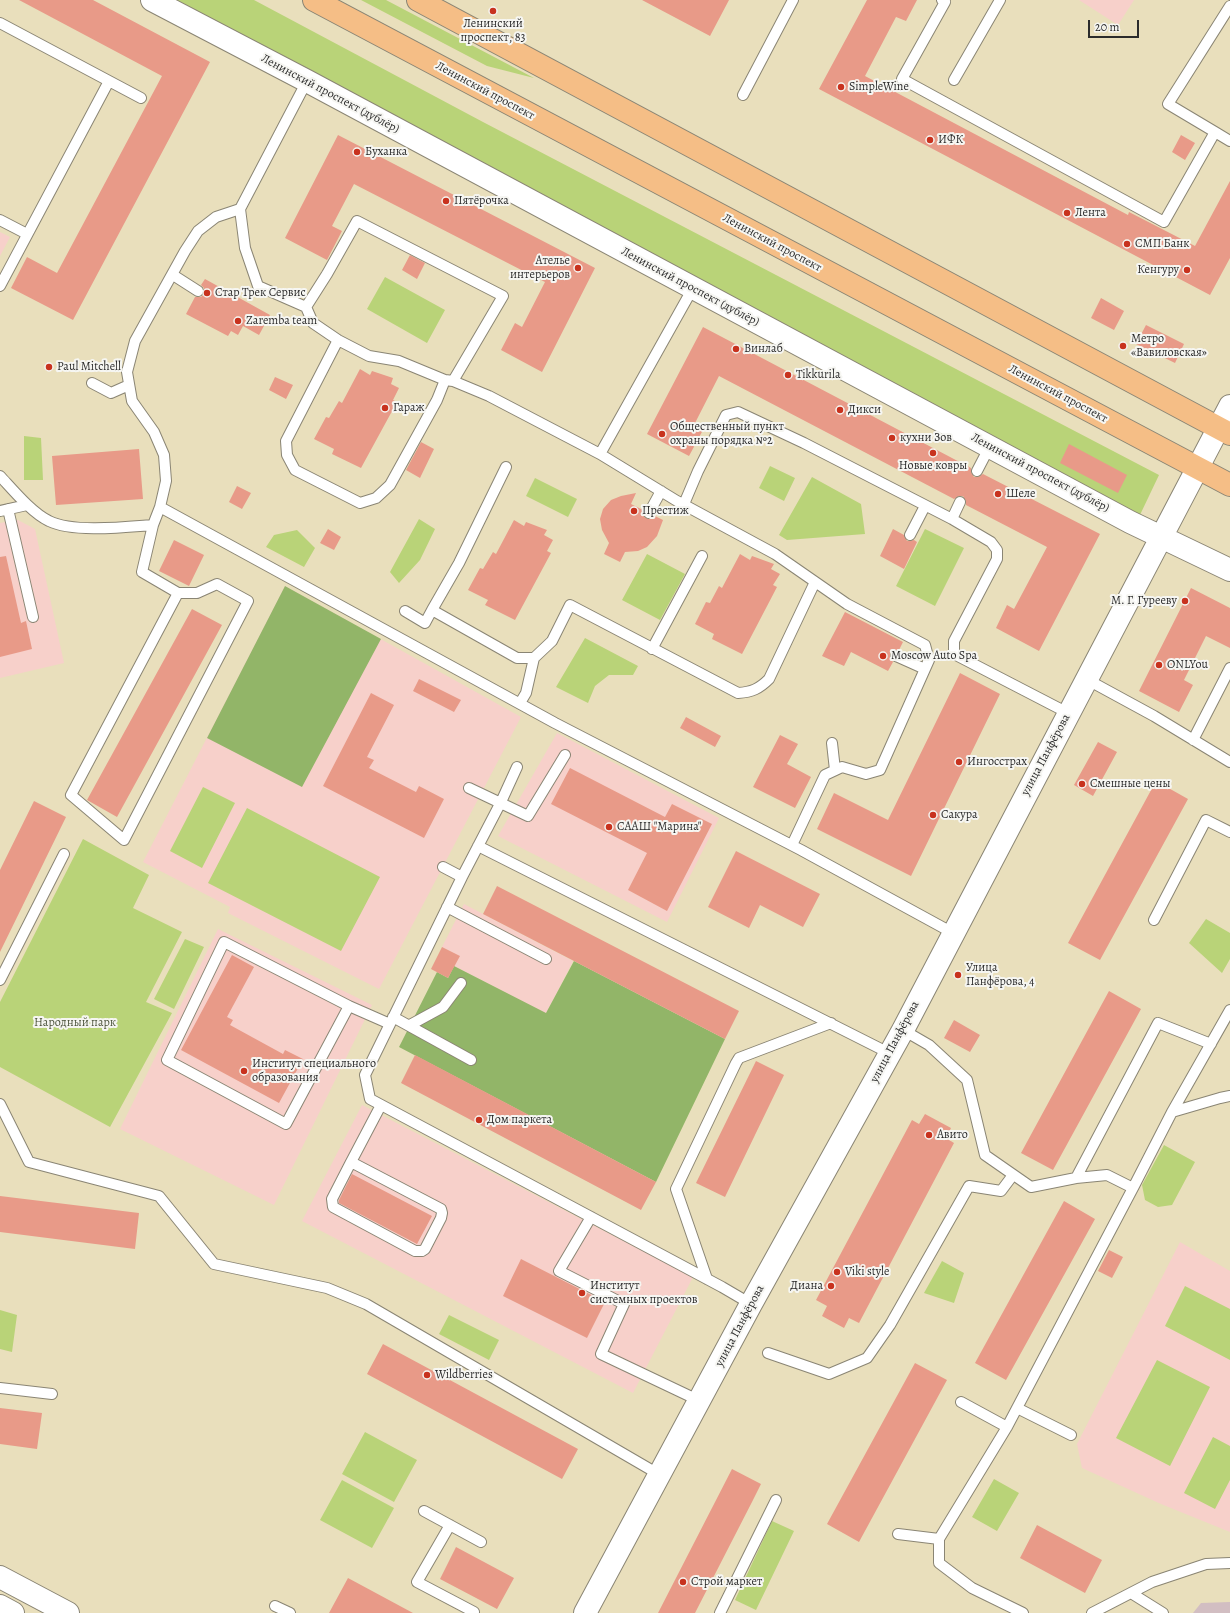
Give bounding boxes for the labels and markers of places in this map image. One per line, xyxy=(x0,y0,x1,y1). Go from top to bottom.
marker: Ленинский проспект, 83 xyxy=(488,6,498,16)
place label: Ленинский проспект, 83 xyxy=(461,17,525,45)
place label: SimpleWine xyxy=(849,80,909,94)
marker: SimpleWine xyxy=(836,82,846,92)
place label: ИФК xyxy=(938,133,963,147)
marker: ИФК xyxy=(925,135,935,145)
place label: Буханка xyxy=(365,145,407,159)
marker: Буханка xyxy=(352,147,362,157)
place label: Пятёрочка xyxy=(454,194,509,208)
marker: Пятёрочка xyxy=(441,196,451,206)
place label: Лента xyxy=(1075,206,1106,220)
marker: Лента xyxy=(1062,208,1072,218)
place label: СМП Банк xyxy=(1135,237,1189,251)
marker: СМП Банк xyxy=(1122,239,1132,249)
place label: Ателье интерьеров xyxy=(510,254,570,282)
marker: Ателье интерьеров xyxy=(573,263,583,273)
place label: Кенгуру xyxy=(1137,263,1179,277)
marker: Кенгуру xyxy=(1182,265,1192,275)
place label: Стар Трек Сервис xyxy=(215,286,306,300)
marker: Стар Трек Сервис xyxy=(202,288,212,298)
place label: Zaremba team xyxy=(246,314,317,328)
marker: Zaremba team xyxy=(233,316,243,326)
place label: Метро «Вавиловская» xyxy=(1131,332,1207,360)
marker: Метро «Вавиловская» xyxy=(1118,341,1128,351)
place label: Винлаб xyxy=(744,342,783,356)
marker: Винлаб xyxy=(731,344,741,354)
place label: Paul Mitchell xyxy=(57,360,121,374)
marker: Paul Mitchell xyxy=(44,362,54,372)
place label: Tikkurila xyxy=(796,368,840,382)
marker: Tikkurila xyxy=(783,370,793,380)
place label: Гараж xyxy=(393,401,425,415)
marker: Гараж xyxy=(380,403,390,413)
place label: Дикси xyxy=(848,403,881,417)
marker: Дикси xyxy=(835,405,845,415)
place label: Общественный пункт охраны порядка №2 xyxy=(670,420,784,448)
marker: Общественный пункт охраны порядка №2 xyxy=(657,429,667,439)
place label: кухни Зов xyxy=(900,431,952,445)
marker: кухни Зов xyxy=(887,433,897,443)
marker: Новые ковры xyxy=(928,448,938,458)
place label: Новые ковры xyxy=(899,459,967,473)
place label: Шеле xyxy=(1006,487,1035,501)
marker: Шеле xyxy=(993,489,1003,499)
place label: Престиж xyxy=(642,504,689,518)
marker: Престиж xyxy=(629,506,639,516)
place label: М. Г. Гурееву xyxy=(1111,594,1177,608)
marker: М. Г. Гурееву xyxy=(1180,596,1190,606)
place label: Moscow Auto Spa xyxy=(891,649,977,663)
marker: Moscow Auto Spa xyxy=(878,651,888,661)
place label: ONLYou xyxy=(1167,658,1208,672)
marker: ONLYou xyxy=(1154,660,1164,670)
place label: Ингосстрах xyxy=(967,755,1027,769)
marker: Ингосстрах xyxy=(954,757,964,767)
place label: Смешные цены xyxy=(1090,777,1171,791)
marker: Смешные цены xyxy=(1077,779,1087,789)
place label: Сакура xyxy=(941,808,978,822)
marker: Сакура xyxy=(928,810,938,820)
place label: СААШ "Марина" xyxy=(617,820,701,834)
marker: СААШ "Марина" xyxy=(604,822,614,832)
place label: Улица Панфёрова, 4 xyxy=(966,961,1035,989)
marker: Улица Панфёрова, 4 xyxy=(953,970,963,980)
place label: Институт специального образования xyxy=(252,1057,376,1085)
marker: Институт специального образования xyxy=(239,1066,249,1076)
place label: Дом паркета xyxy=(487,1113,552,1127)
marker: Дом паркета xyxy=(474,1115,484,1125)
place label: Авито xyxy=(937,1128,968,1142)
marker: Авито xyxy=(924,1130,934,1140)
place label: Viki style xyxy=(845,1265,889,1279)
marker: Viki style xyxy=(832,1267,842,1277)
place label: Институт системных проектов xyxy=(590,1279,698,1307)
place label: Диана xyxy=(790,1279,823,1293)
marker: Диана xyxy=(826,1281,836,1291)
marker: Институт системных проектов xyxy=(577,1288,587,1298)
place label: Wildberries xyxy=(435,1368,493,1382)
marker: Wildberries xyxy=(422,1370,432,1380)
place label: Строй маркет xyxy=(691,1575,762,1589)
marker: Строй маркет xyxy=(678,1577,688,1587)

